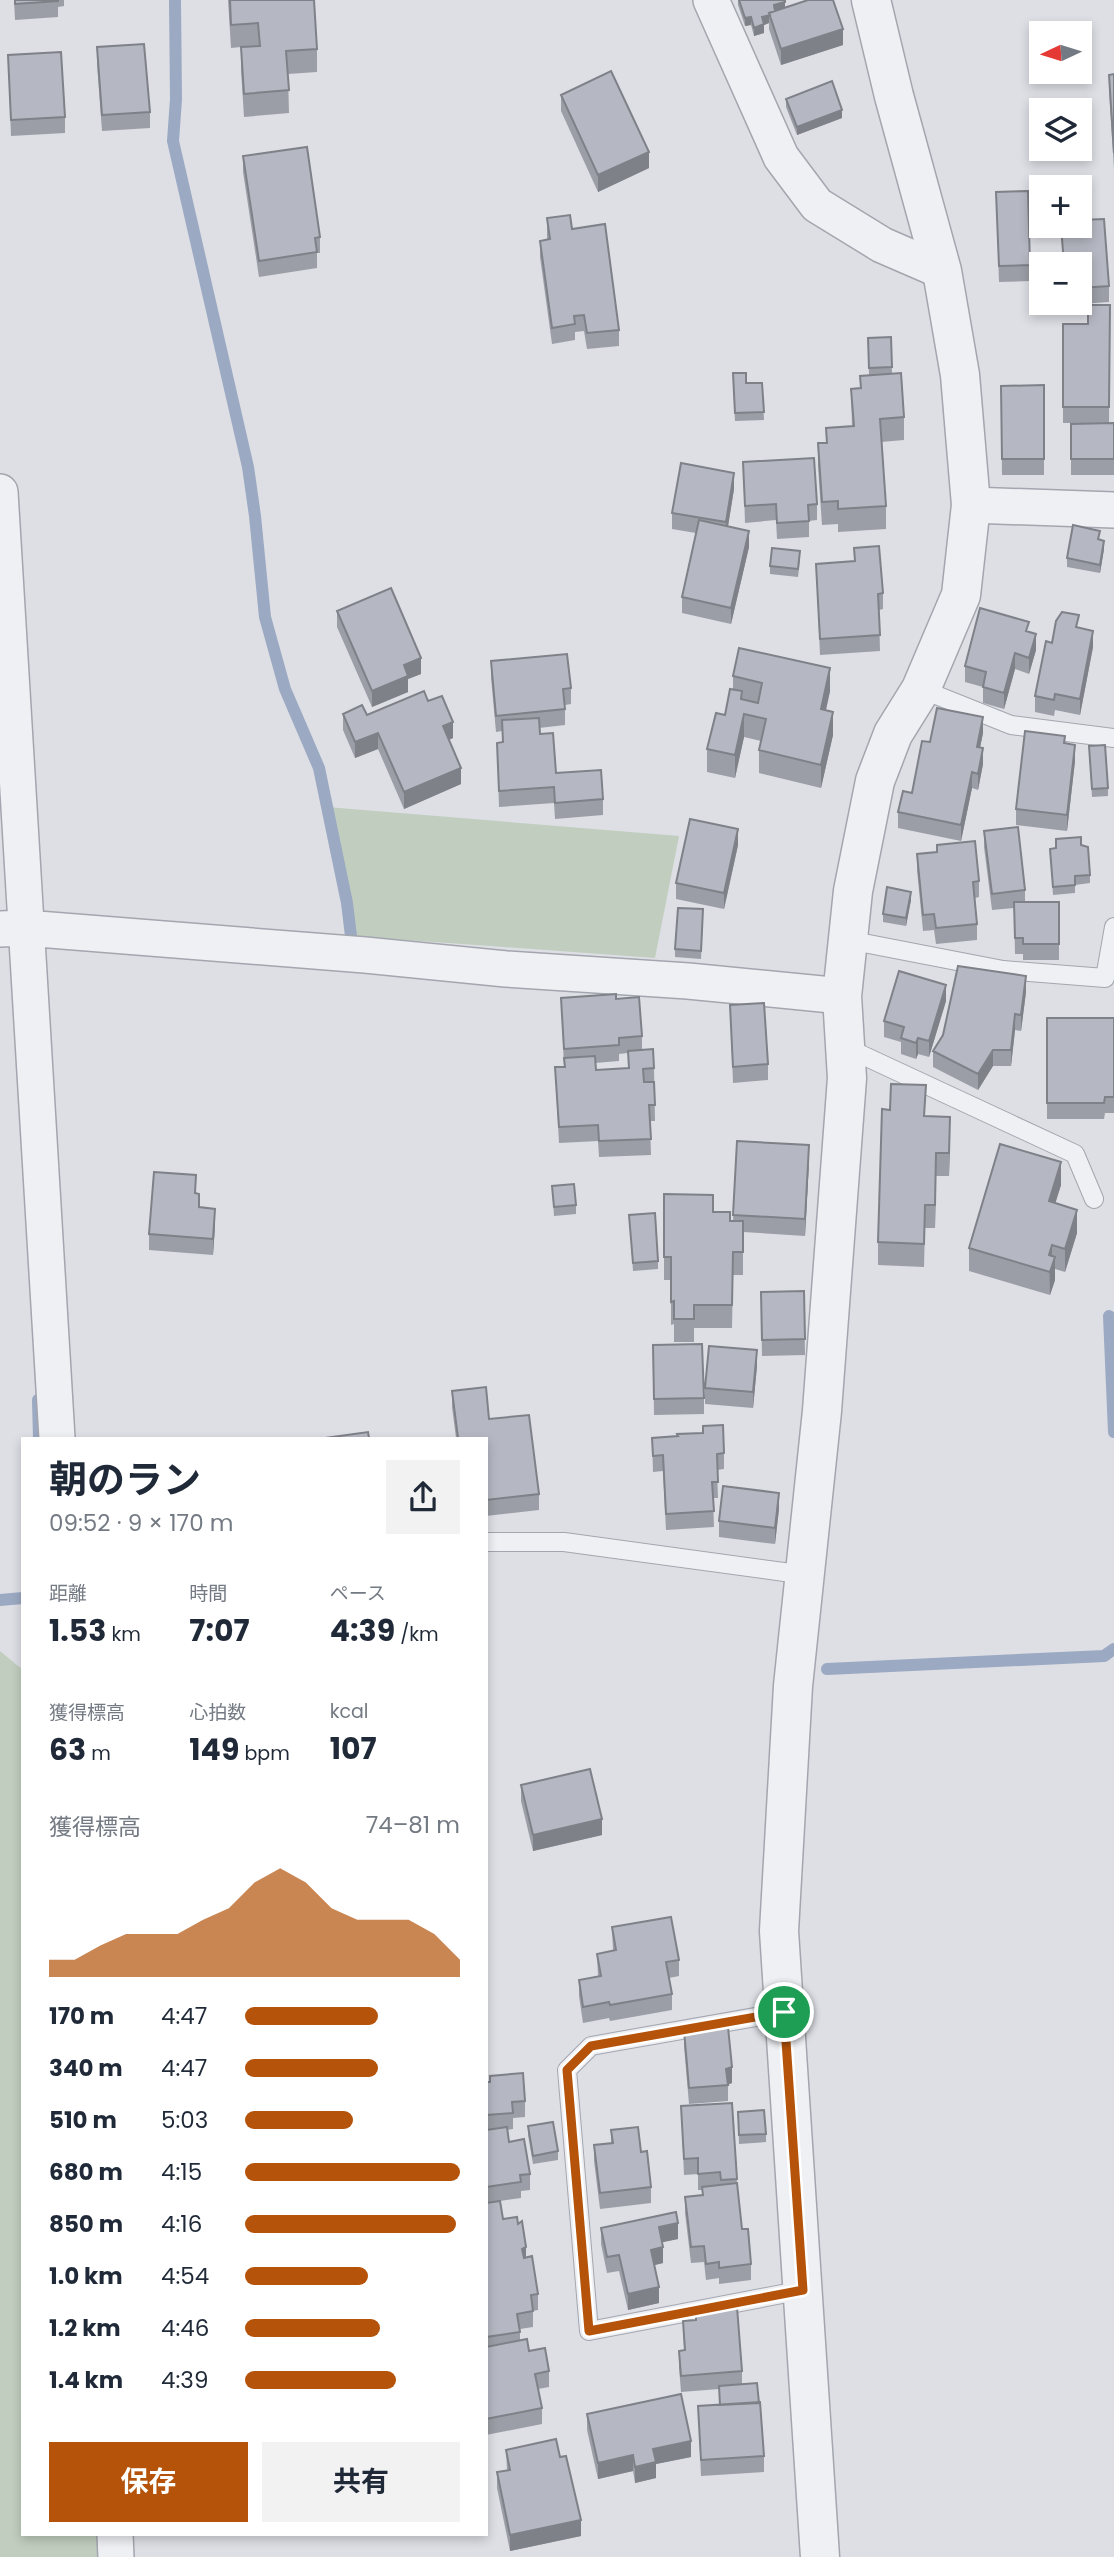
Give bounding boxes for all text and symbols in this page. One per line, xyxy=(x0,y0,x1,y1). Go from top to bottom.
north arrow xyxy=(1029,21,1092,84)
map controls xyxy=(1029,21,1092,315)
button: layers xyxy=(1029,98,1092,161)
button: + xyxy=(1029,175,1092,238)
button: − xyxy=(1029,252,1092,315)
text: 朝のラン xyxy=(49,1453,201,1506)
button: share xyxy=(386,1460,460,1534)
text: 09:52 · 9 × 170 m xyxy=(49,1507,233,1539)
text: 距離 xyxy=(49,1580,87,1607)
text: 時間 xyxy=(189,1580,227,1607)
text: ペース xyxy=(330,1580,386,1607)
text: 1.53 xyxy=(49,1609,106,1652)
text: 7:07 xyxy=(189,1609,250,1652)
text: 4:39 xyxy=(330,1609,395,1652)
text: km xyxy=(106,1621,141,1648)
text: /km xyxy=(395,1621,439,1648)
text: kcal xyxy=(330,1698,369,1725)
text: 獲得標高 xyxy=(49,1699,125,1726)
text: 心拍数 xyxy=(189,1699,246,1726)
text: 107 xyxy=(330,1727,377,1770)
text: 63 xyxy=(49,1728,86,1771)
text: 149 xyxy=(189,1728,239,1771)
text: m xyxy=(86,1740,111,1767)
text: bpm xyxy=(239,1740,290,1767)
text: 74–81 m xyxy=(366,1809,460,1841)
text: 獲得標高 xyxy=(49,1811,141,1843)
pin xyxy=(754,1982,814,2042)
icon: arrive xyxy=(765,1993,803,2031)
text: 170 m xyxy=(49,2000,114,2032)
text: 4:47 xyxy=(161,2000,207,2032)
text: 340 m xyxy=(49,2052,123,2084)
text: 4:47 xyxy=(161,2052,207,2084)
text: 510 m xyxy=(49,2104,117,2136)
text: 5:03 xyxy=(161,2104,208,2136)
text: 680 m xyxy=(49,2156,123,2188)
text: 4:15 xyxy=(161,2156,202,2188)
text: 850 m xyxy=(49,2208,123,2240)
text: 4:16 xyxy=(161,2208,202,2240)
text: 1.0 km xyxy=(49,2260,123,2292)
text: 4:54 xyxy=(161,2260,209,2292)
text: 1.2 km xyxy=(49,2312,121,2344)
text: 4:46 xyxy=(161,2312,209,2344)
text: 1.4 km xyxy=(49,2364,123,2396)
text: 4:39 xyxy=(161,2364,208,2396)
button: 保存 xyxy=(49,2442,248,2522)
button: 共有 xyxy=(262,2442,460,2522)

